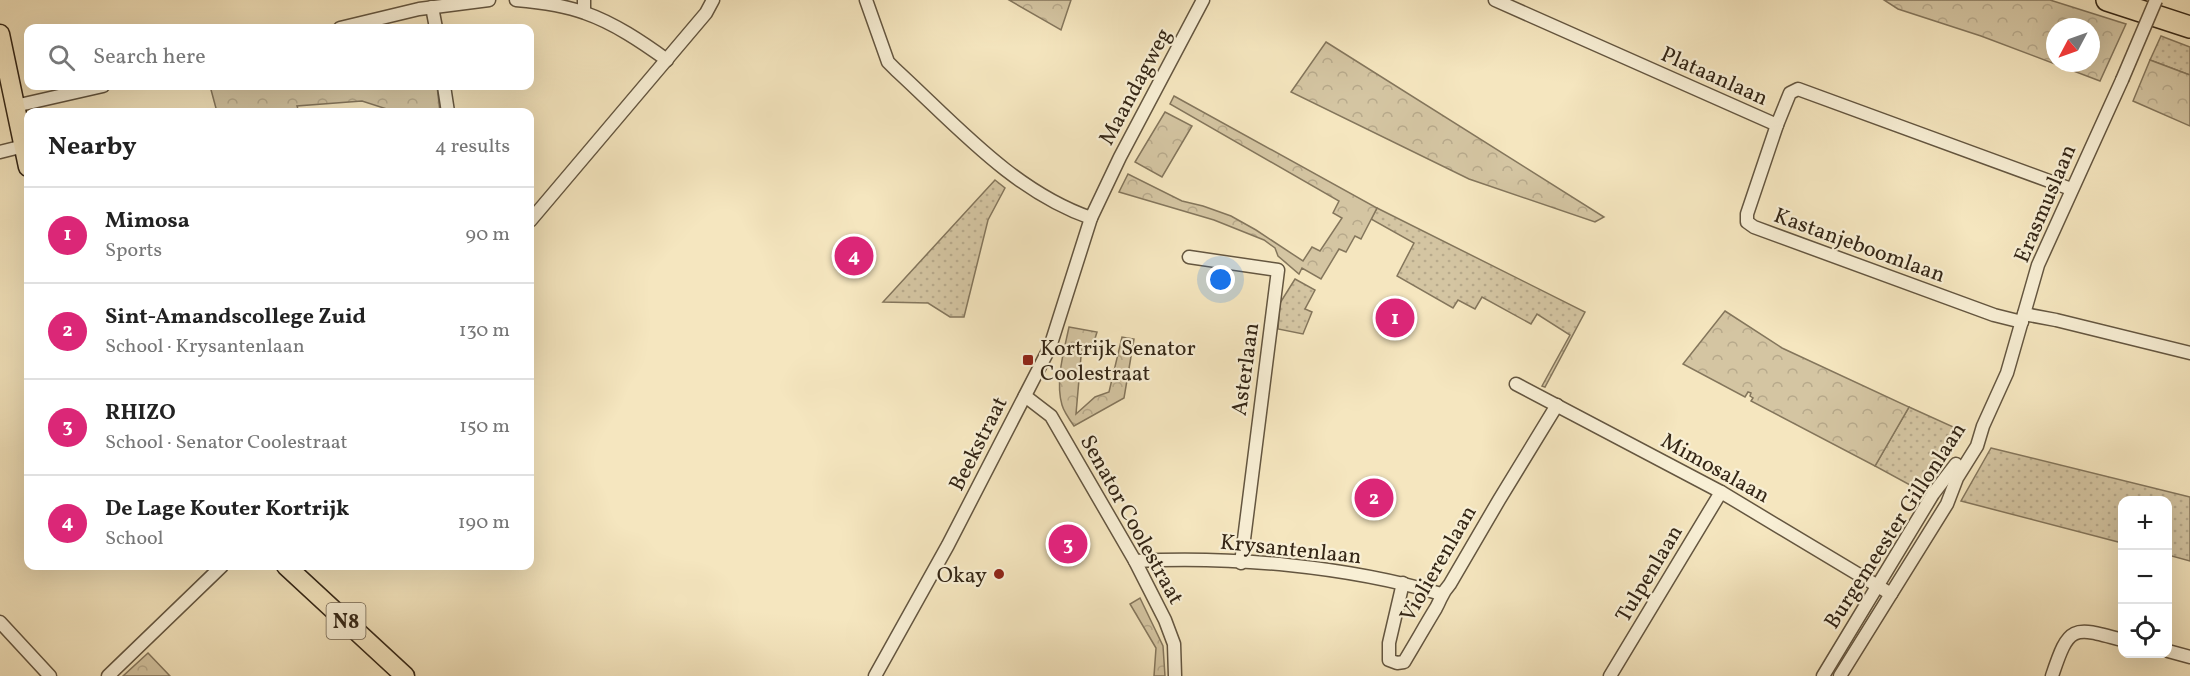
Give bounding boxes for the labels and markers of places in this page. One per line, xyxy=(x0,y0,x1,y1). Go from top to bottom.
pin: 4 xyxy=(834,234,874,278)
pin: 1 xyxy=(1376,296,1414,340)
place label: Kortrijk Senator Coolestraat xyxy=(1040,334,1196,390)
marker: Kortrijk Senator Coolestraat xyxy=(1021,353,1035,367)
pin: 2 xyxy=(1354,476,1394,520)
pin: 3 xyxy=(1048,522,1088,566)
place label: Okay xyxy=(937,561,987,592)
marker: Okay xyxy=(992,567,1006,581)

